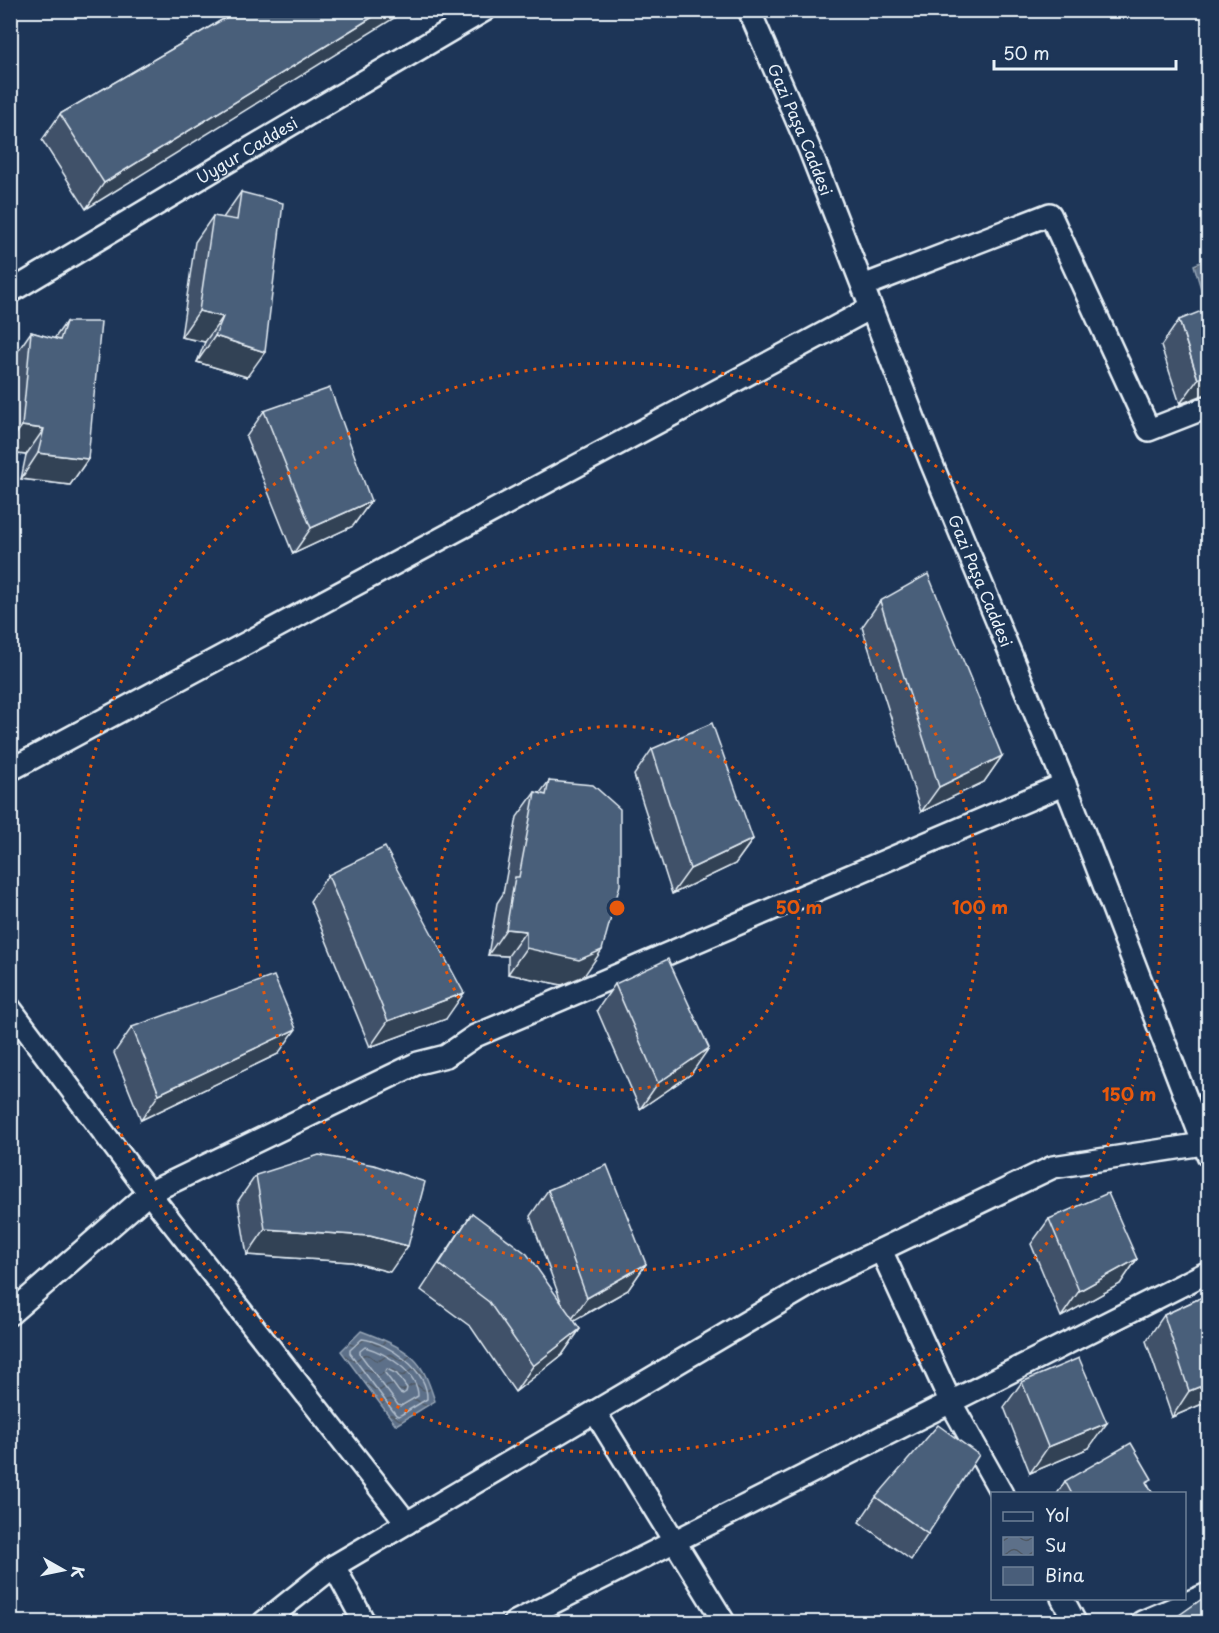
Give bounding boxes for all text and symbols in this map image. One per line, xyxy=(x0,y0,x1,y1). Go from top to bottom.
scale bar xyxy=(994,33,1176,71)
text: 50 m xyxy=(1003,39,1050,66)
street label: Gazi Paşa Caddesi xyxy=(763,59,839,199)
street label: Uygur Caddesi xyxy=(191,110,302,189)
street label: Gazi Paşa Caddesi xyxy=(943,511,1019,650)
text: 50 m xyxy=(776,893,822,920)
text: 100 m xyxy=(952,893,1008,920)
centre of rings xyxy=(607,898,627,918)
text: 150 m xyxy=(1102,1080,1156,1107)
legend xyxy=(991,1492,1186,1600)
text: Yol xyxy=(1045,1501,1070,1528)
text: Su xyxy=(1045,1531,1066,1558)
north arrow xyxy=(33,1540,93,1600)
text: Bina xyxy=(1045,1561,1085,1588)
text: K xyxy=(66,1565,92,1580)

